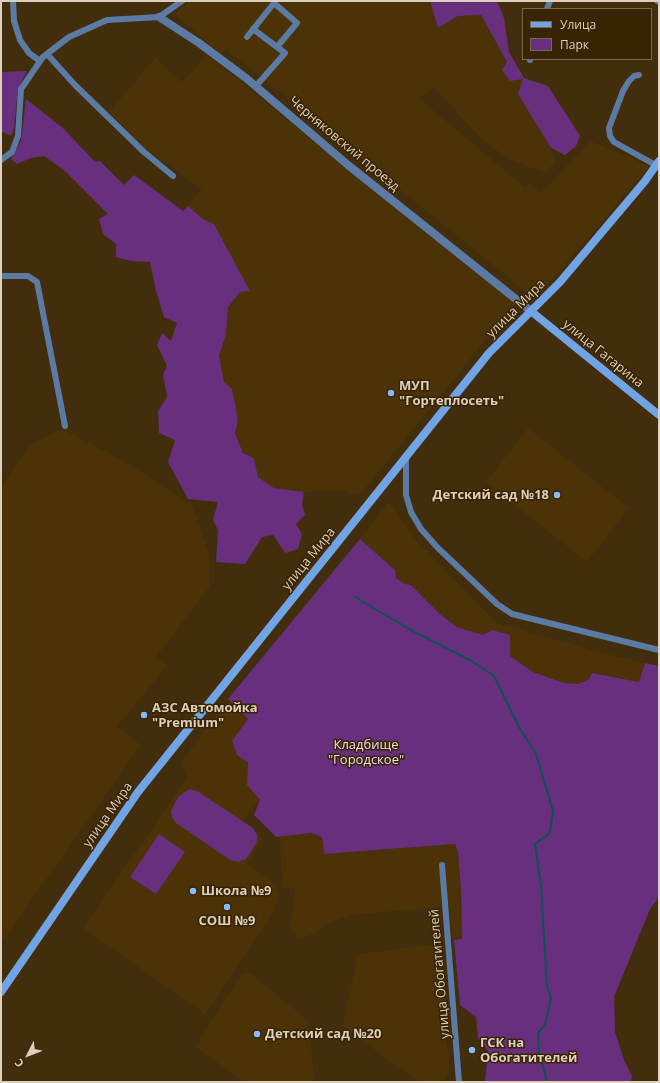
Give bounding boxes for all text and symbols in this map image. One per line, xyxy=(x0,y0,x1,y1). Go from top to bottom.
legend xyxy=(522,8,652,60)
text: Улица xyxy=(560,16,596,33)
text: Парк xyxy=(560,36,589,53)
street label: Черняковский проезд xyxy=(286,93,402,195)
street label: улица Мира xyxy=(484,277,548,341)
street label: улица Гагарина xyxy=(559,317,647,391)
place label: МУП "Гортеплосеть" xyxy=(399,378,504,409)
marker: МУП "Гортеплосеть" xyxy=(386,388,396,398)
place label: Детский сад №18 xyxy=(433,487,549,503)
marker: Детский сад №18 xyxy=(552,490,562,500)
street label: улица Мира xyxy=(279,525,339,593)
place label: АЗС Автомойка "Premium" xyxy=(152,700,258,731)
marker: АЗС Автомойка "Premium" xyxy=(139,710,149,720)
park label: Кладбище "Городское" xyxy=(328,737,404,768)
street label: улица Мира xyxy=(80,779,136,851)
place label: Школа №9 xyxy=(201,883,272,899)
marker: Школа №9 xyxy=(188,886,198,896)
marker: СОШ №9 xyxy=(222,902,232,912)
street label: улица Обогатителей xyxy=(427,908,453,1040)
place label: СОШ №9 xyxy=(199,913,255,929)
place label: Детский сад №20 xyxy=(265,1026,381,1042)
marker: Детский сад №20 xyxy=(252,1029,262,1039)
north arrow xyxy=(8,1035,48,1075)
place label: ГСК на Обогатителей xyxy=(480,1035,577,1066)
marker: ГСК на Обогатителей xyxy=(467,1045,477,1055)
text: С xyxy=(11,1056,27,1071)

